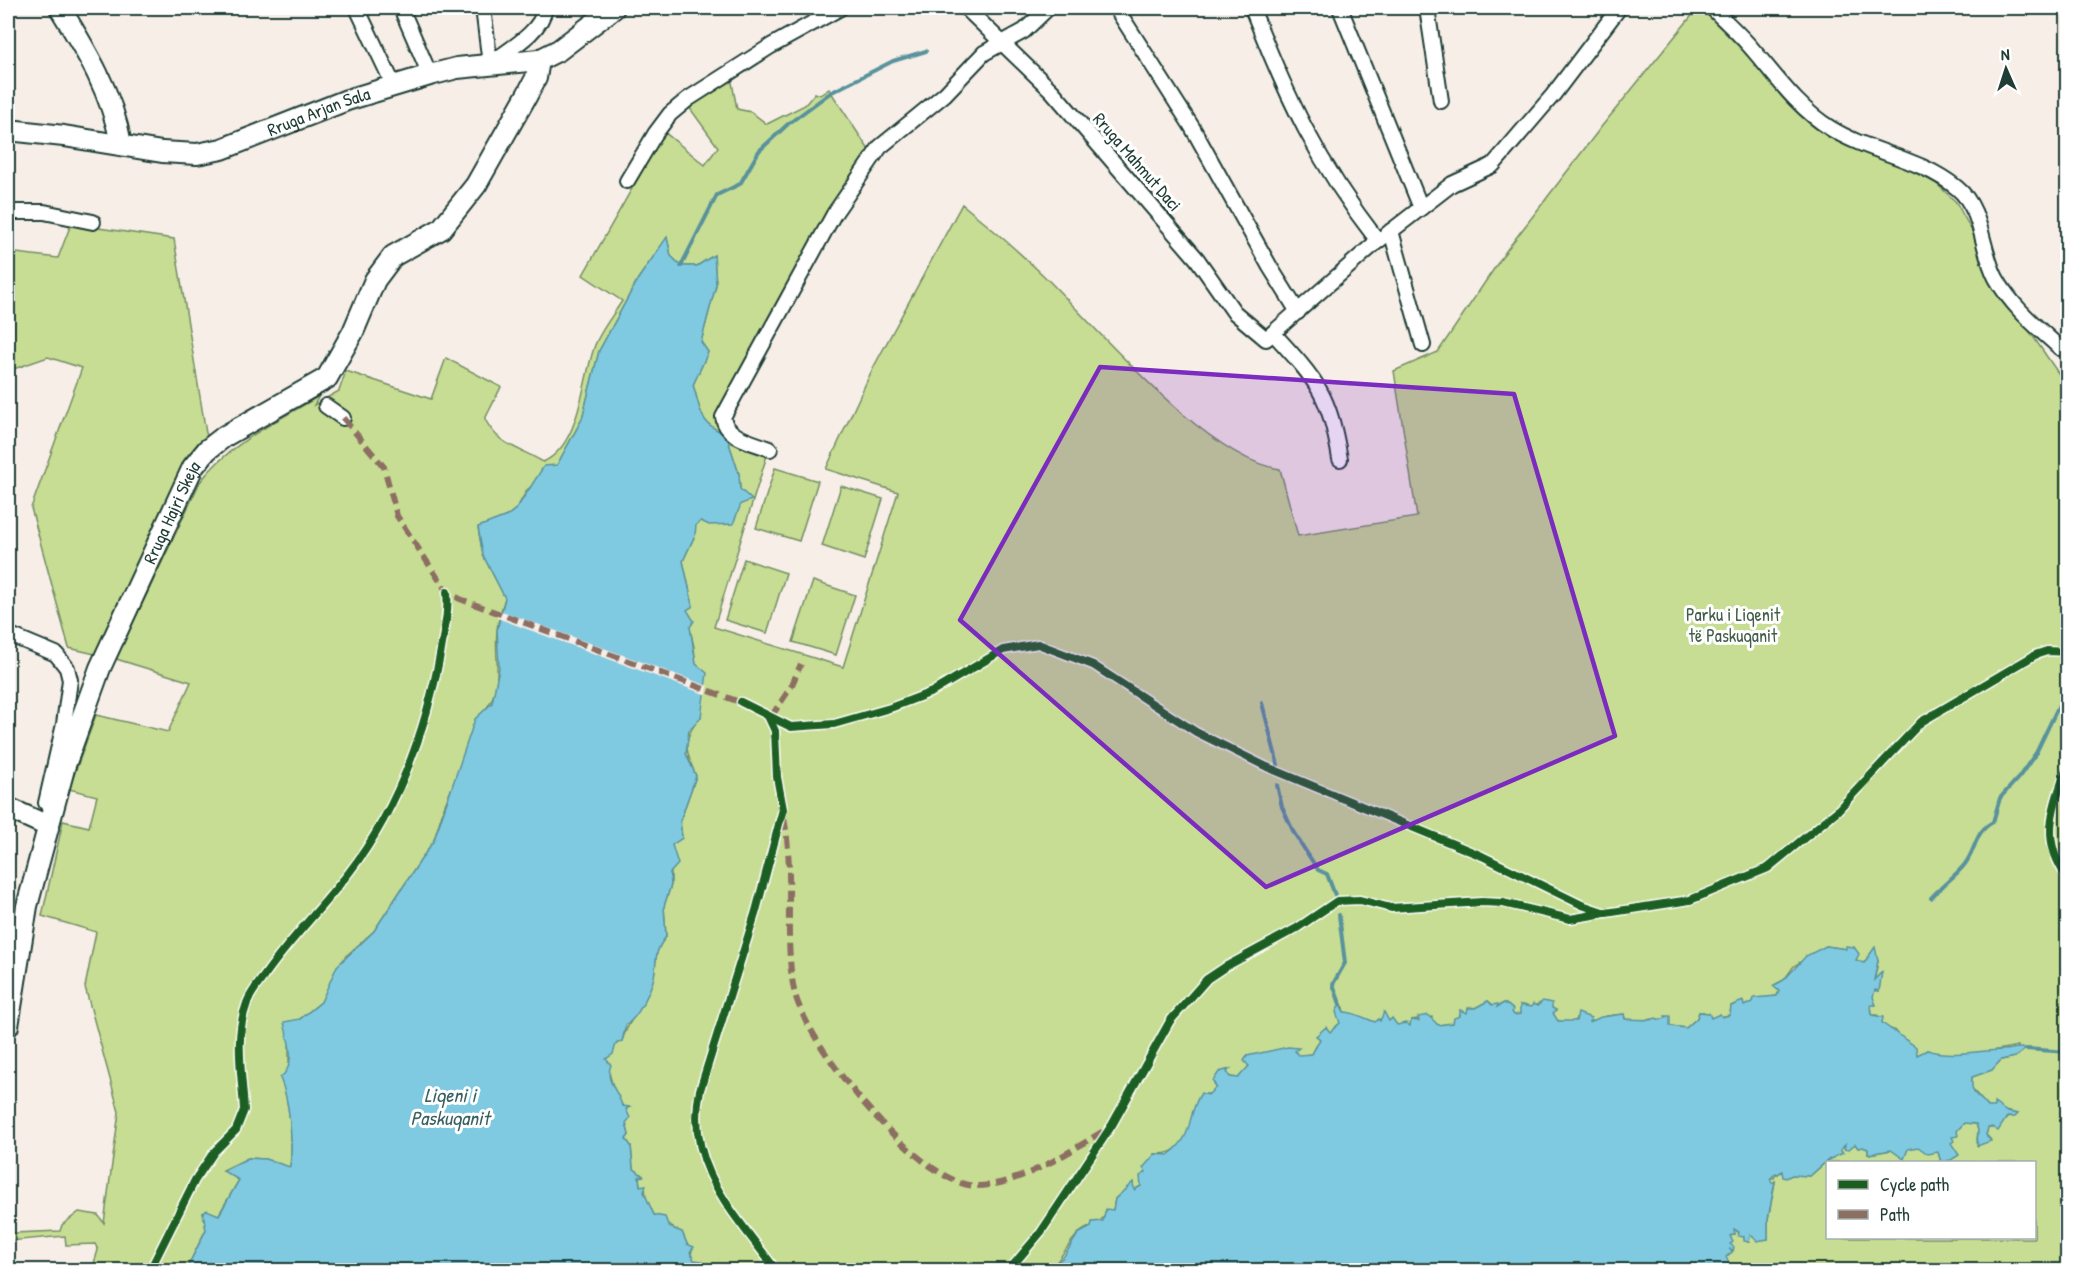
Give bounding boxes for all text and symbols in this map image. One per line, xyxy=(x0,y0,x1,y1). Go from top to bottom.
north arrow xyxy=(1976,39,2036,99)
text: N xyxy=(2000,43,2011,65)
street label: Rruga Arjan Sala xyxy=(264,81,373,142)
street label: Rruga Mahmut Daci xyxy=(1088,107,1187,216)
street label: Rruga Hajri Skeja xyxy=(137,455,206,568)
park label: Parku i Liqenit të Paskuqanit xyxy=(1686,602,1781,648)
water label: Liqeni i Paskuqanit xyxy=(411,1081,493,1132)
legend xyxy=(1826,1161,2036,1239)
text: Cycle path xyxy=(1880,1172,1950,1197)
text: Path xyxy=(1880,1202,1910,1227)

